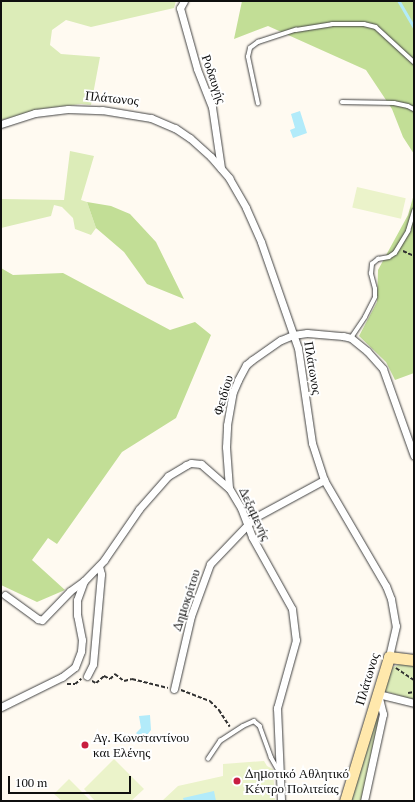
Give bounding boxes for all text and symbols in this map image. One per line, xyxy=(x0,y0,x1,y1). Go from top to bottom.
street label: Ροδαυγής xyxy=(198,52,230,106)
street label: Πλάτωνος xyxy=(84,87,140,109)
street label: Πλάτωνος xyxy=(301,340,325,396)
street label: Φειδίου xyxy=(210,373,236,417)
street label: Δεξαμενής xyxy=(236,485,274,543)
street label: Δημοκρίτου xyxy=(169,567,203,633)
street label: Πλάτωνος xyxy=(352,651,382,707)
place label: Αγ. Κωνσταντίνου και Ελένης xyxy=(93,730,190,761)
marker: Αγ. Κωνσταντίνου και Ελένης xyxy=(80,740,90,750)
place label: Δημοτικό Αθλητικό Κέντρο Πολιτείας xyxy=(245,766,349,797)
scale bar xyxy=(10,768,133,794)
text: 100 m xyxy=(15,775,47,790)
marker: Δημοτικό Αθλητικό Κέντρο Πολιτείας xyxy=(232,776,242,786)

